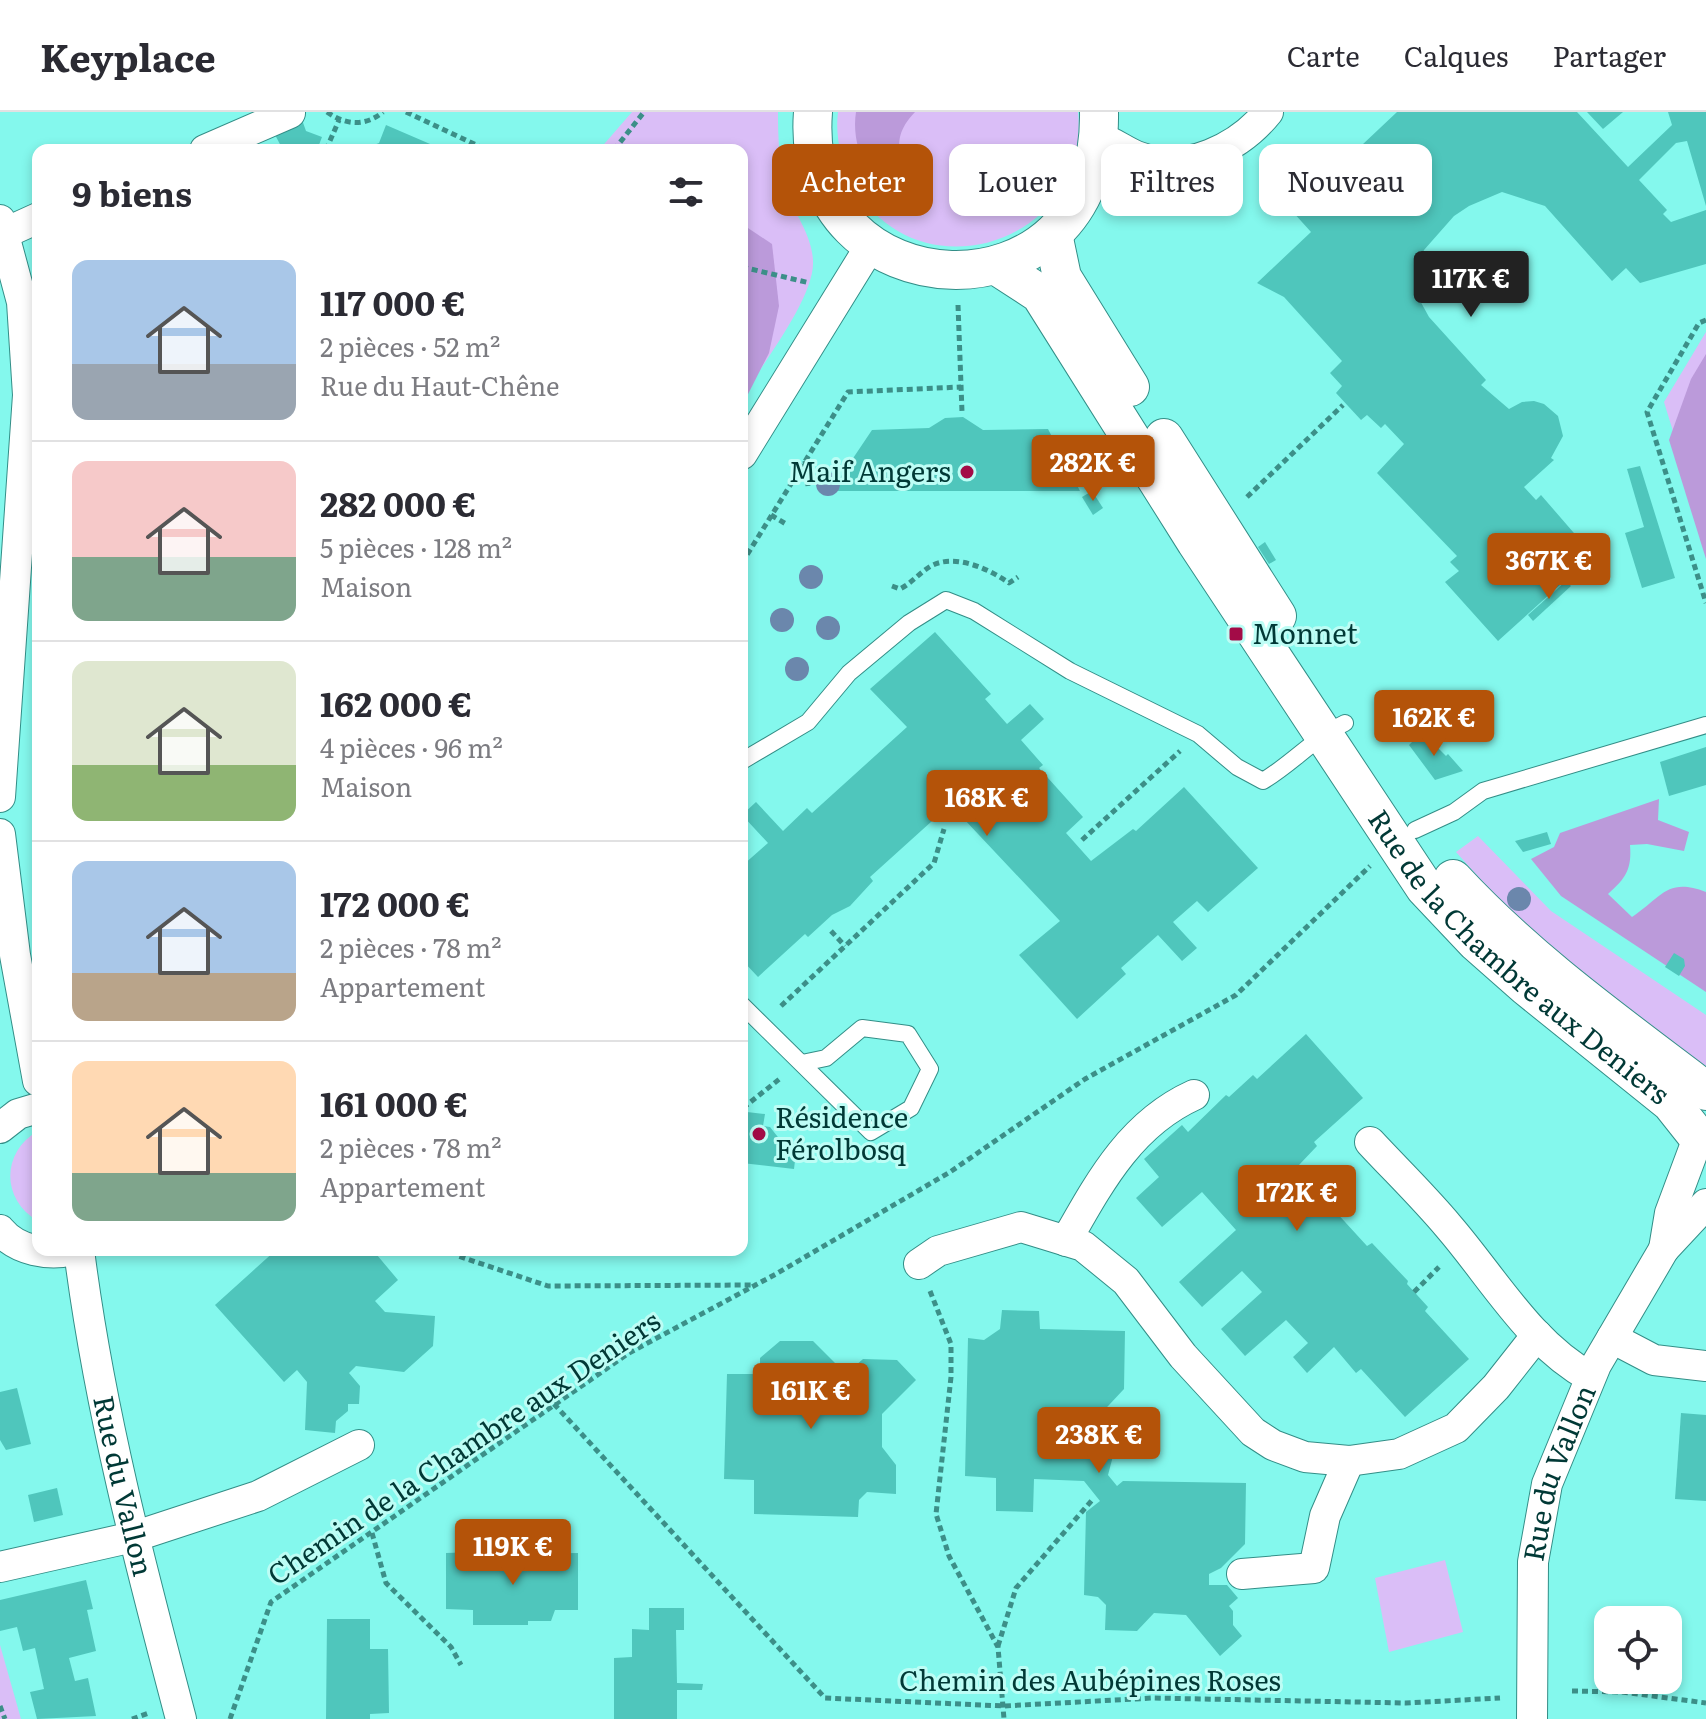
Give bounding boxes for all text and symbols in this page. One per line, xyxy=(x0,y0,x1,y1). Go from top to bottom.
text: Keyplace xyxy=(40,27,216,84)
text: Carte xyxy=(1287,34,1360,76)
text: Calques xyxy=(1404,34,1508,76)
text: Partager xyxy=(1552,34,1666,76)
chip: Acheter xyxy=(772,144,933,216)
chip: Louer xyxy=(949,144,1085,216)
chip: Filtres xyxy=(1101,144,1243,216)
chip: Nouveau xyxy=(1259,144,1432,216)
text: 9 biens xyxy=(72,167,192,217)
icon: filters xyxy=(664,170,708,214)
pin: 117K € xyxy=(1406,251,1536,319)
text: 117K € xyxy=(1432,257,1510,296)
text: 117 000 € xyxy=(320,276,466,326)
icon: home xyxy=(136,292,232,388)
text: 2 pièces · 52 m² xyxy=(320,326,500,365)
text: Rue du Haut-Chêne xyxy=(320,365,559,404)
pin: 282K € xyxy=(1028,435,1158,503)
text: 282K € xyxy=(1050,441,1136,480)
place label: Maif Angers xyxy=(789,449,951,491)
marker: Maif Angers xyxy=(958,463,976,481)
text: 282 000 € xyxy=(320,477,476,527)
icon: home xyxy=(136,493,232,589)
text: 5 pièces · 128 m² xyxy=(320,527,512,566)
pin: 367K € xyxy=(1484,533,1614,601)
text: 367K € xyxy=(1505,539,1593,578)
text: Maison xyxy=(320,566,412,605)
place label: Monnet xyxy=(1252,611,1358,653)
marker: Monnet xyxy=(1227,625,1245,643)
text: 162 000 € xyxy=(320,677,472,727)
pin: 162K € xyxy=(1369,690,1499,758)
icon: home xyxy=(136,693,232,789)
text: 162K € xyxy=(1392,696,1476,735)
text: 4 pièces · 96 m² xyxy=(320,727,503,766)
text: Maison xyxy=(320,766,412,805)
pin: 168K € xyxy=(922,770,1052,838)
text: 168K € xyxy=(945,776,1029,815)
street label: Rue de la Chambre aux Deniers xyxy=(1359,800,1680,1113)
text: 172 000 € xyxy=(320,877,470,927)
icon: home xyxy=(136,893,232,989)
text: 2 pièces · 78 m² xyxy=(320,927,502,966)
text: Appartement xyxy=(320,966,485,1005)
text: 161 000 € xyxy=(320,1077,468,1127)
icon: home xyxy=(136,1093,232,1189)
place label: Résidence Férolbosq xyxy=(775,1095,908,1169)
marker: Résidence Férolbosq xyxy=(750,1125,768,1143)
text: 2 pièces · 78 m² xyxy=(320,1127,502,1166)
pin: 172K € xyxy=(1232,1165,1362,1233)
text: Appartement xyxy=(320,1166,485,1205)
text: 172K € xyxy=(1256,1171,1338,1210)
street label: Chemin de la Chambre aux Deniers xyxy=(258,1299,668,1594)
pin: 161K € xyxy=(746,1363,876,1431)
text: 161K € xyxy=(771,1369,851,1408)
street label: Rue du Vallon xyxy=(1511,1377,1605,1564)
street label: Rue du Vallon xyxy=(84,1391,166,1580)
pin: 238K € xyxy=(1034,1407,1164,1475)
text: 238K € xyxy=(1055,1413,1143,1452)
pin: 119K € xyxy=(448,1519,578,1587)
text: 119K € xyxy=(473,1525,553,1564)
map controls xyxy=(1594,1606,1682,1694)
button: locate xyxy=(1594,1606,1682,1694)
street label: Chemin des Aubépines Roses xyxy=(899,1658,1281,1700)

